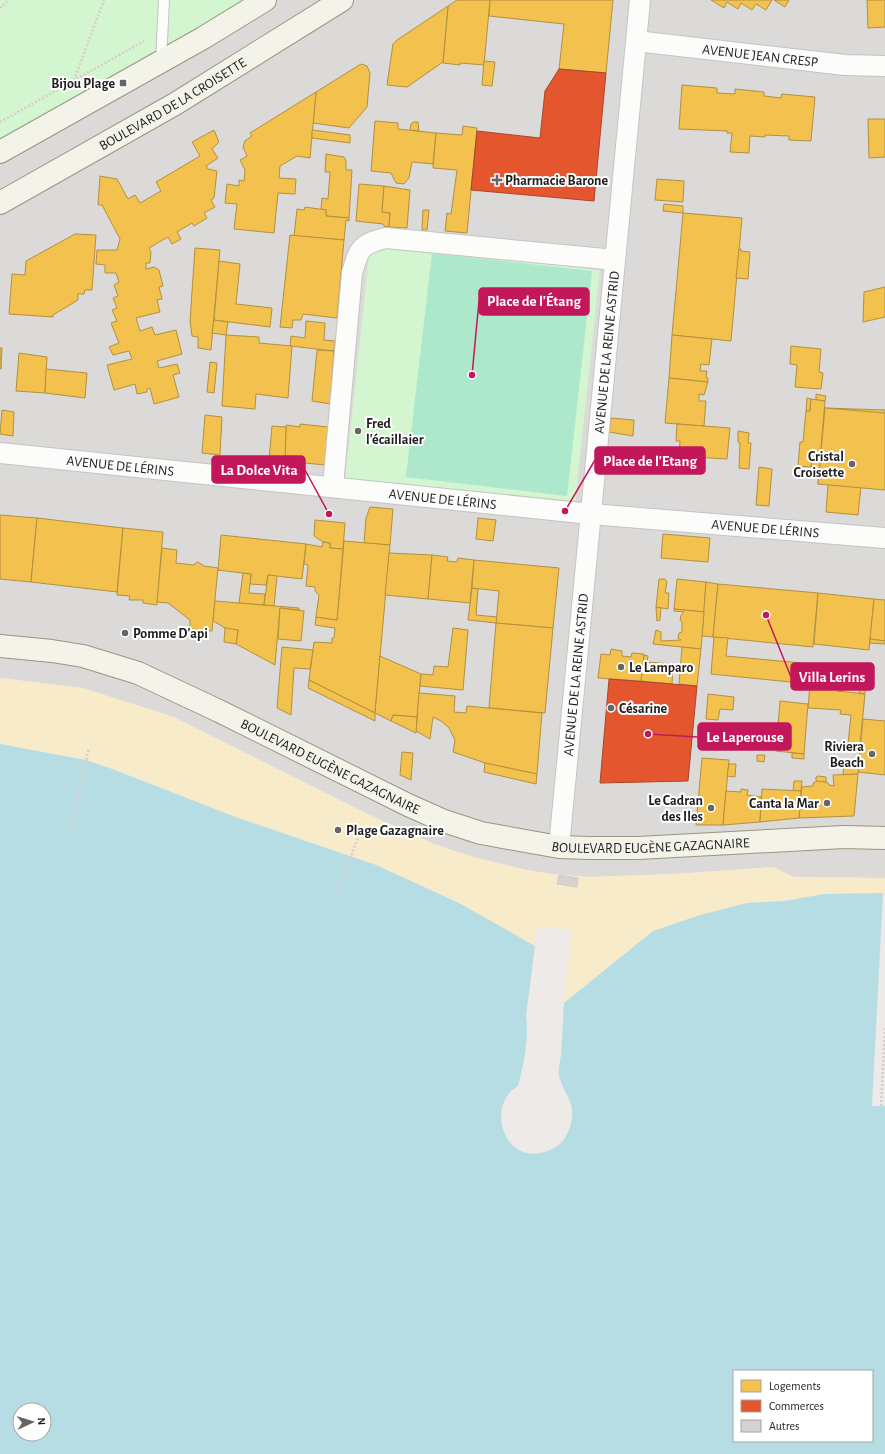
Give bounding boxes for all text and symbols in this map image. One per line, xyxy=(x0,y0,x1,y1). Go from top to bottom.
street label: AVENUE JEAN CRESP xyxy=(701,43,819,70)
street label: BOULEVARD DE LA CROISETTE xyxy=(97,55,249,153)
place label: Bijou Plage xyxy=(51,77,115,91)
marker: Bijou Plage xyxy=(118,78,128,88)
place label: Pharmacie Barone xyxy=(505,174,608,188)
marker: Pharmacie Barone xyxy=(492,175,502,185)
street label: AVENUE DE LA REINE ASTRID xyxy=(593,271,622,434)
callout: Place de l'Étang xyxy=(479,288,589,315)
text: Place de l'Étang xyxy=(487,292,581,309)
place label: Fred l'écaillaier xyxy=(366,417,424,447)
marker: Fred l'écaillaier xyxy=(353,426,363,436)
callout: Place de l'Etang xyxy=(595,447,705,474)
place label: Cristal Croisette xyxy=(794,450,844,480)
street label: AVENUE DE LÉRINS xyxy=(66,454,175,479)
text: Place de l'Etang xyxy=(603,454,697,469)
callout: La Dolce Vita xyxy=(212,456,305,483)
marker: Cristal Croisette xyxy=(847,459,857,469)
text: La Dolce Vita xyxy=(220,463,298,478)
street label: AVENUE DE LÉRINS xyxy=(388,487,497,512)
street label: AVENUE DE LÉRINS xyxy=(711,518,820,541)
street label: AVENUE DE LA REINE ASTRID xyxy=(562,593,591,757)
place label: Pomme D'api xyxy=(133,627,208,641)
marker: Pomme D'api xyxy=(120,628,130,638)
place label: Le Lamparo xyxy=(629,661,693,675)
marker: Le Lamparo xyxy=(616,662,626,672)
callout: Villa Lerins xyxy=(791,663,874,690)
text: Villa Lerins xyxy=(799,670,865,685)
place label: Césarine xyxy=(619,702,668,716)
marker: Césarine xyxy=(606,703,616,713)
street label: BOULEVARD EUGÈNE GAZAGNAIRE xyxy=(238,717,422,817)
callout: Le Laperouse xyxy=(698,723,791,750)
text: Le Laperouse xyxy=(706,730,784,745)
place label: Riviera Beach xyxy=(824,740,864,770)
marker: Riviera Beach xyxy=(867,749,877,759)
place label: Le Cadran des Iles xyxy=(648,794,703,824)
place label: Canta la Mar xyxy=(749,797,819,811)
marker: Canta la Mar xyxy=(822,798,832,808)
marker: Le Cadran des Iles xyxy=(706,803,716,813)
place label: Plage Gazagnaire xyxy=(346,824,444,838)
marker: Plage Gazagnaire xyxy=(333,825,343,835)
street label: BOULEVARD EUGÈNE GAZAGNAIRE xyxy=(550,836,750,856)
legend xyxy=(733,1370,873,1442)
text: Logements xyxy=(769,1380,821,1392)
text: Commerces xyxy=(769,1400,824,1412)
north arrow xyxy=(12,1402,52,1442)
text: N xyxy=(36,1417,47,1426)
text: Autres xyxy=(769,1420,799,1432)

